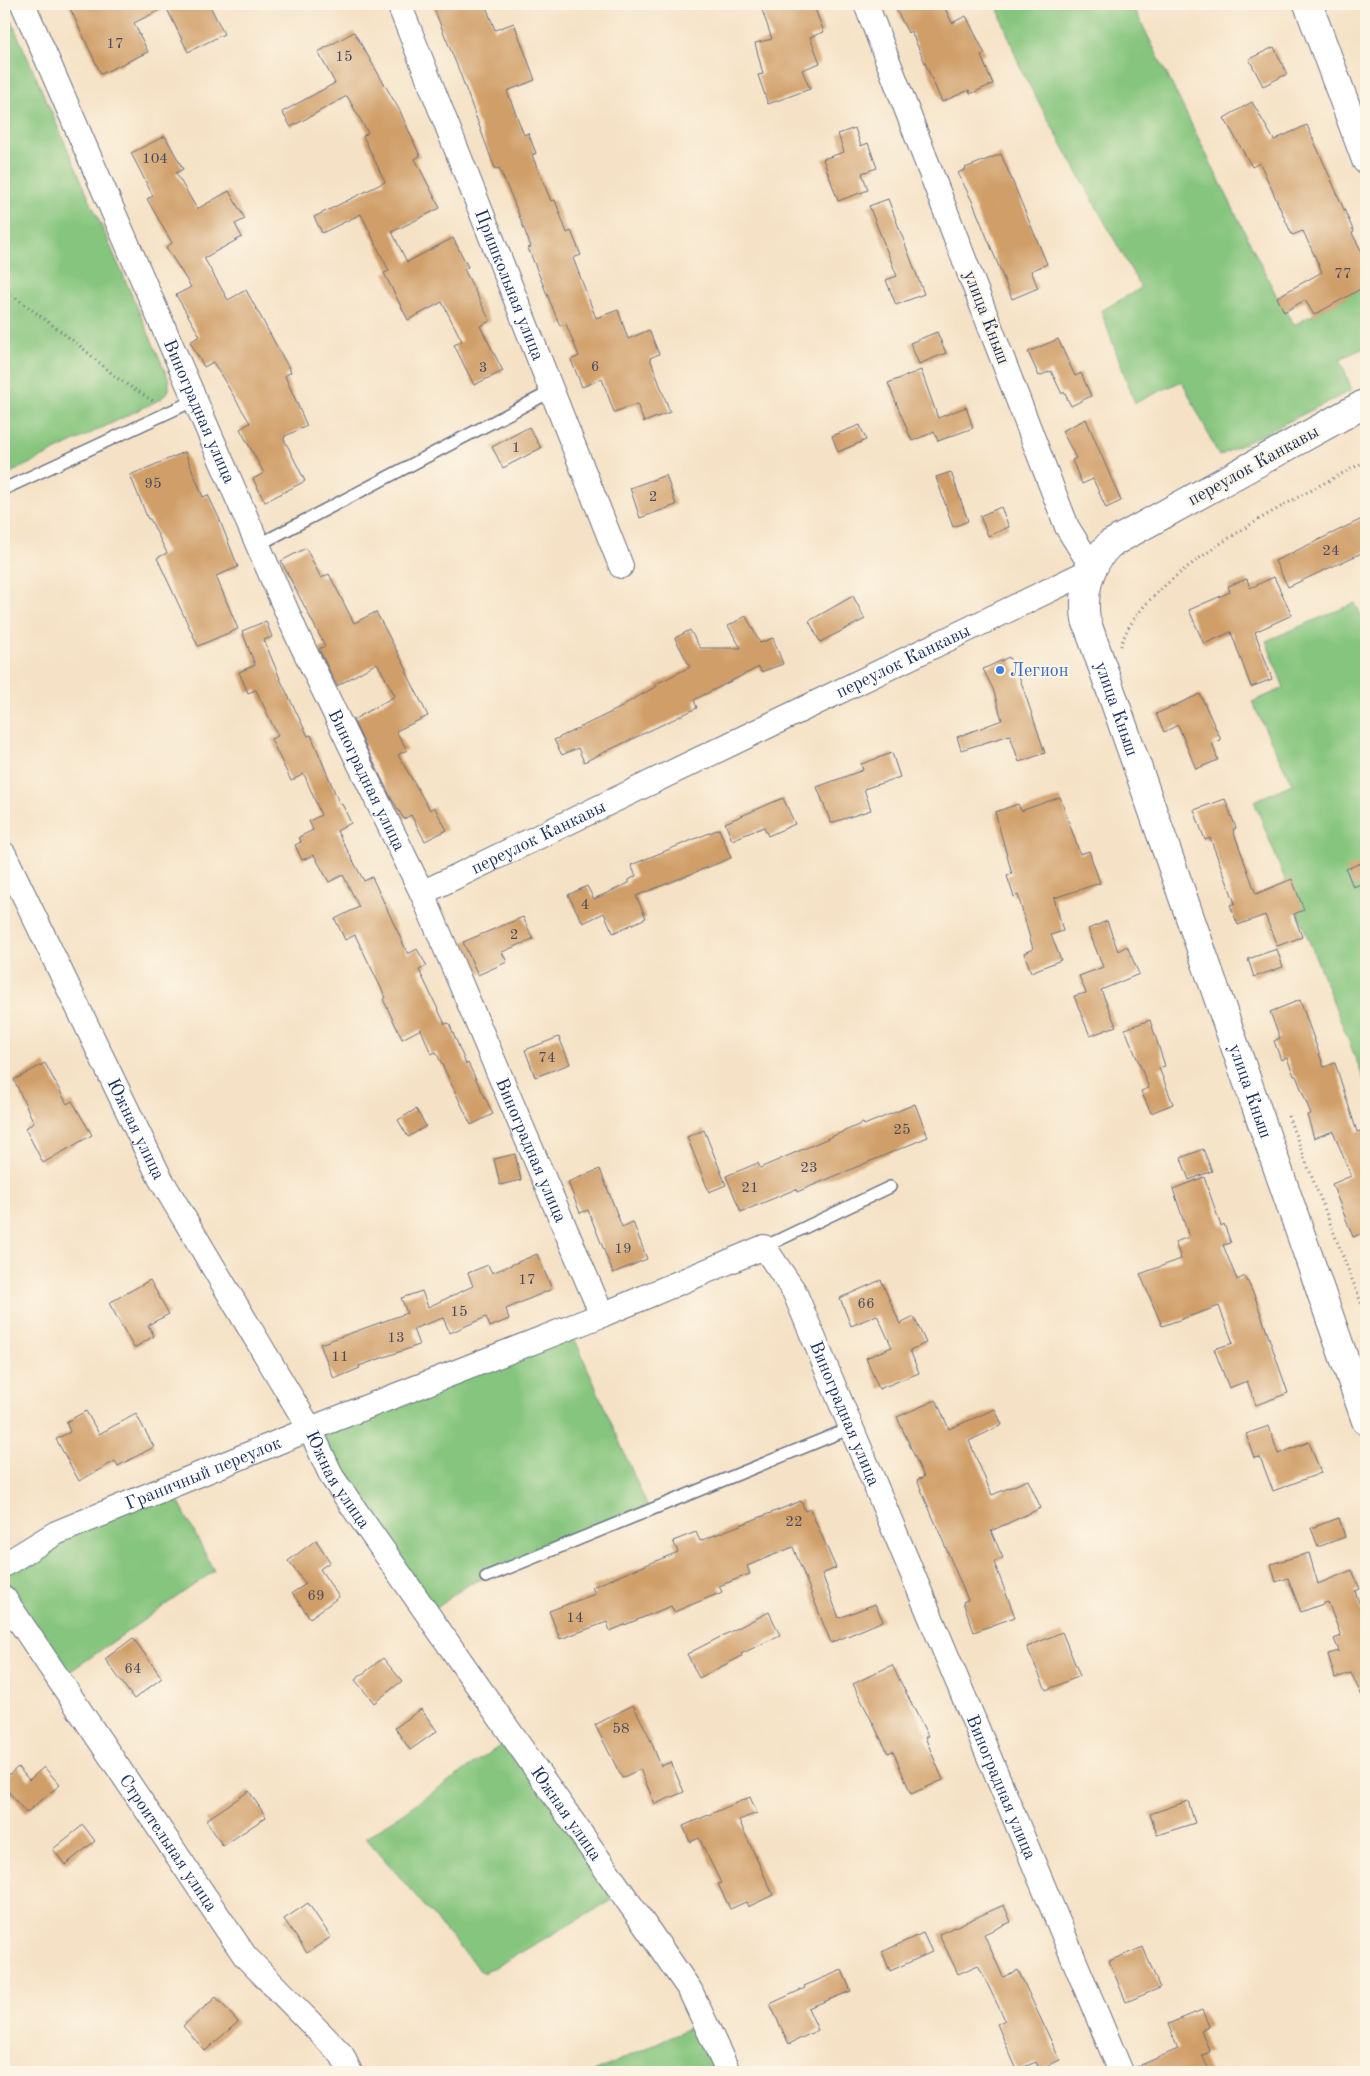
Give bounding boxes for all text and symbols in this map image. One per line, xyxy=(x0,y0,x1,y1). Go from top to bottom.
house number: 17 xyxy=(106,37,124,52)
house number: 15 xyxy=(335,50,353,65)
house number: 104 xyxy=(142,152,168,167)
street label: Пришкольная улица xyxy=(471,207,547,363)
house number: 77 xyxy=(1334,267,1352,282)
street label: улица Кныш xyxy=(960,268,1012,367)
street label: Виноградная улица xyxy=(160,337,238,486)
house number: 6 xyxy=(591,360,599,375)
house number: 3 xyxy=(479,361,487,376)
street label: переулок Канкавы xyxy=(1185,422,1322,509)
house number: 1 xyxy=(512,441,520,456)
house number: 95 xyxy=(144,477,162,492)
house number: 2 xyxy=(649,490,657,505)
house number: 24 xyxy=(1322,544,1340,559)
street label: переулок Канкавы xyxy=(833,622,973,702)
street label: улица Кныш xyxy=(1091,659,1141,759)
place label: Легион xyxy=(1010,662,1069,680)
marker: Легион xyxy=(994,664,1006,676)
street label: Виноградная улица xyxy=(324,707,408,854)
street label: переулок Канкавы xyxy=(469,798,609,878)
house number: 4 xyxy=(581,898,589,913)
house number: 2 xyxy=(510,928,518,943)
street label: улица Кныш xyxy=(1225,1042,1274,1141)
house number: 74 xyxy=(538,1051,556,1066)
street label: Южная улица xyxy=(103,1076,167,1183)
street label: Виноградная улица xyxy=(492,1076,569,1225)
house number: 25 xyxy=(893,1123,911,1138)
house number: 23 xyxy=(800,1161,818,1176)
house number: 21 xyxy=(741,1181,759,1196)
house number: 19 xyxy=(614,1242,632,1257)
house number: 17 xyxy=(518,1273,536,1288)
house number: 66 xyxy=(857,1297,875,1312)
house number: 15 xyxy=(450,1305,468,1320)
house number: 13 xyxy=(387,1331,405,1346)
street label: Виноградная улица xyxy=(806,1339,883,1489)
house number: 11 xyxy=(331,1350,349,1365)
street label: Южная улица xyxy=(302,1428,373,1532)
street label: Граничный переулок xyxy=(123,1434,284,1514)
house number: 22 xyxy=(785,1515,803,1530)
house number: 69 xyxy=(307,1589,325,1604)
house number: 14 xyxy=(566,1611,584,1626)
house number: 64 xyxy=(124,1662,142,1677)
street label: Виноградная улица xyxy=(962,1712,1039,1862)
house number: 58 xyxy=(612,1722,630,1737)
street label: Южная улица xyxy=(527,1764,605,1864)
street label: Строительная улица xyxy=(115,1771,220,1915)

